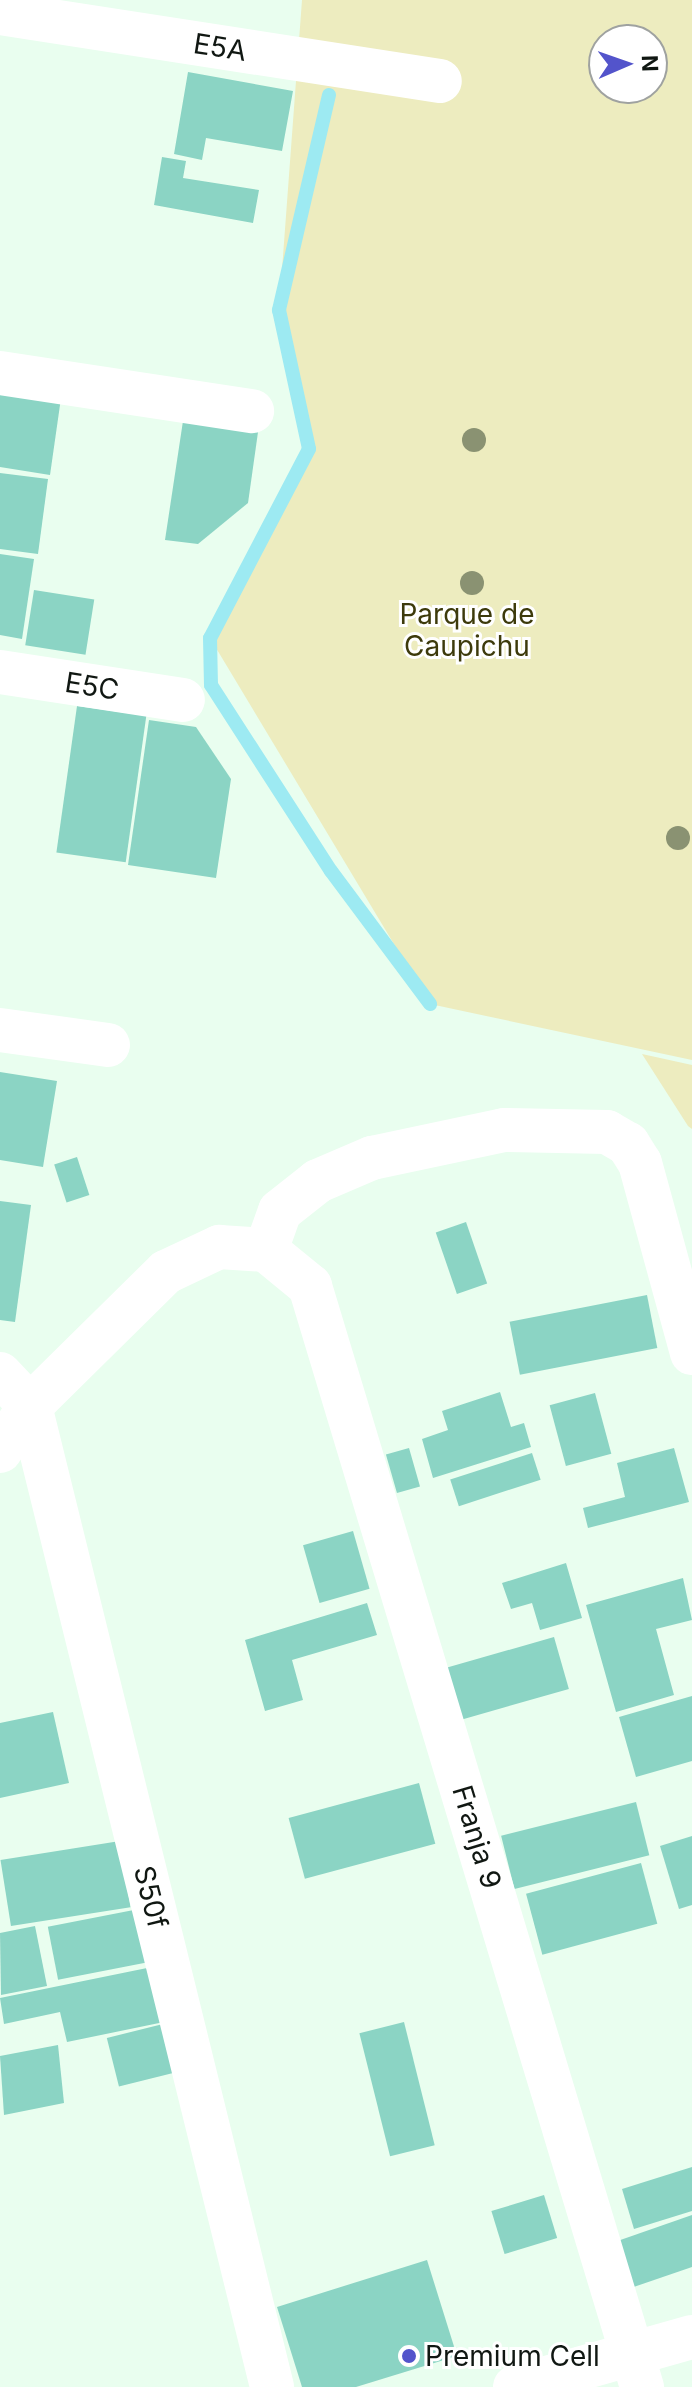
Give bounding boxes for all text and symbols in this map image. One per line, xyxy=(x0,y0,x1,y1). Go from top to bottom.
north arrow xyxy=(588,24,668,104)
street label: E5A xyxy=(191,26,249,68)
text: N xyxy=(637,54,663,72)
park label: Parque de Caupichu xyxy=(399,597,535,663)
street label: E5C xyxy=(63,665,121,707)
street label: Franja 9 xyxy=(445,1781,509,1893)
street label: S50f xyxy=(127,1862,175,1932)
place label: Premium Cell xyxy=(425,2339,600,2373)
marker: Premium Cell xyxy=(400,2347,418,2365)

